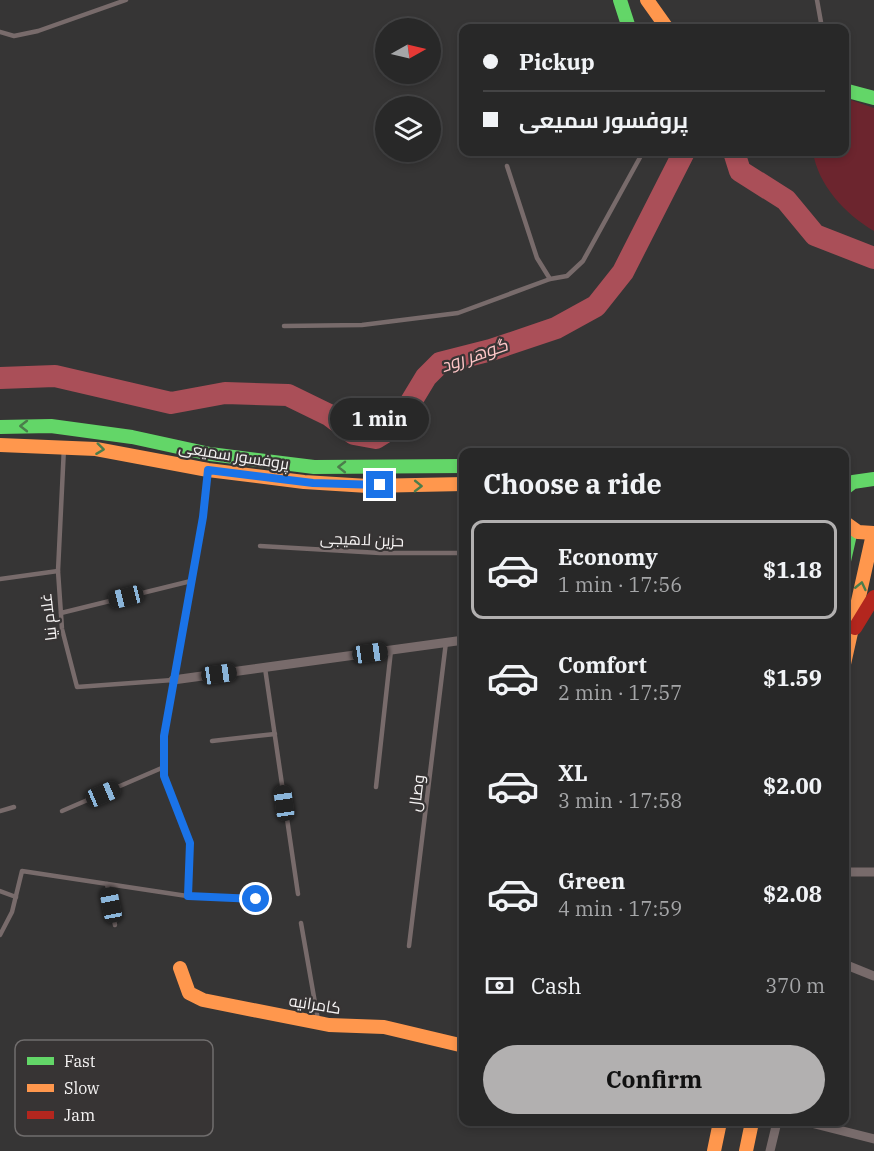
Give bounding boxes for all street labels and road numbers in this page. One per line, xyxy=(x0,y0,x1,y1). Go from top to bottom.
street label: پروفسور سمیعی xyxy=(177,436,291,476)
street label: حزین لاهیجی xyxy=(319,528,405,551)
street label: غلام نیا xyxy=(35,592,63,642)
street label: وصال xyxy=(404,773,429,813)
street label: کامرانیه xyxy=(288,990,342,1018)

